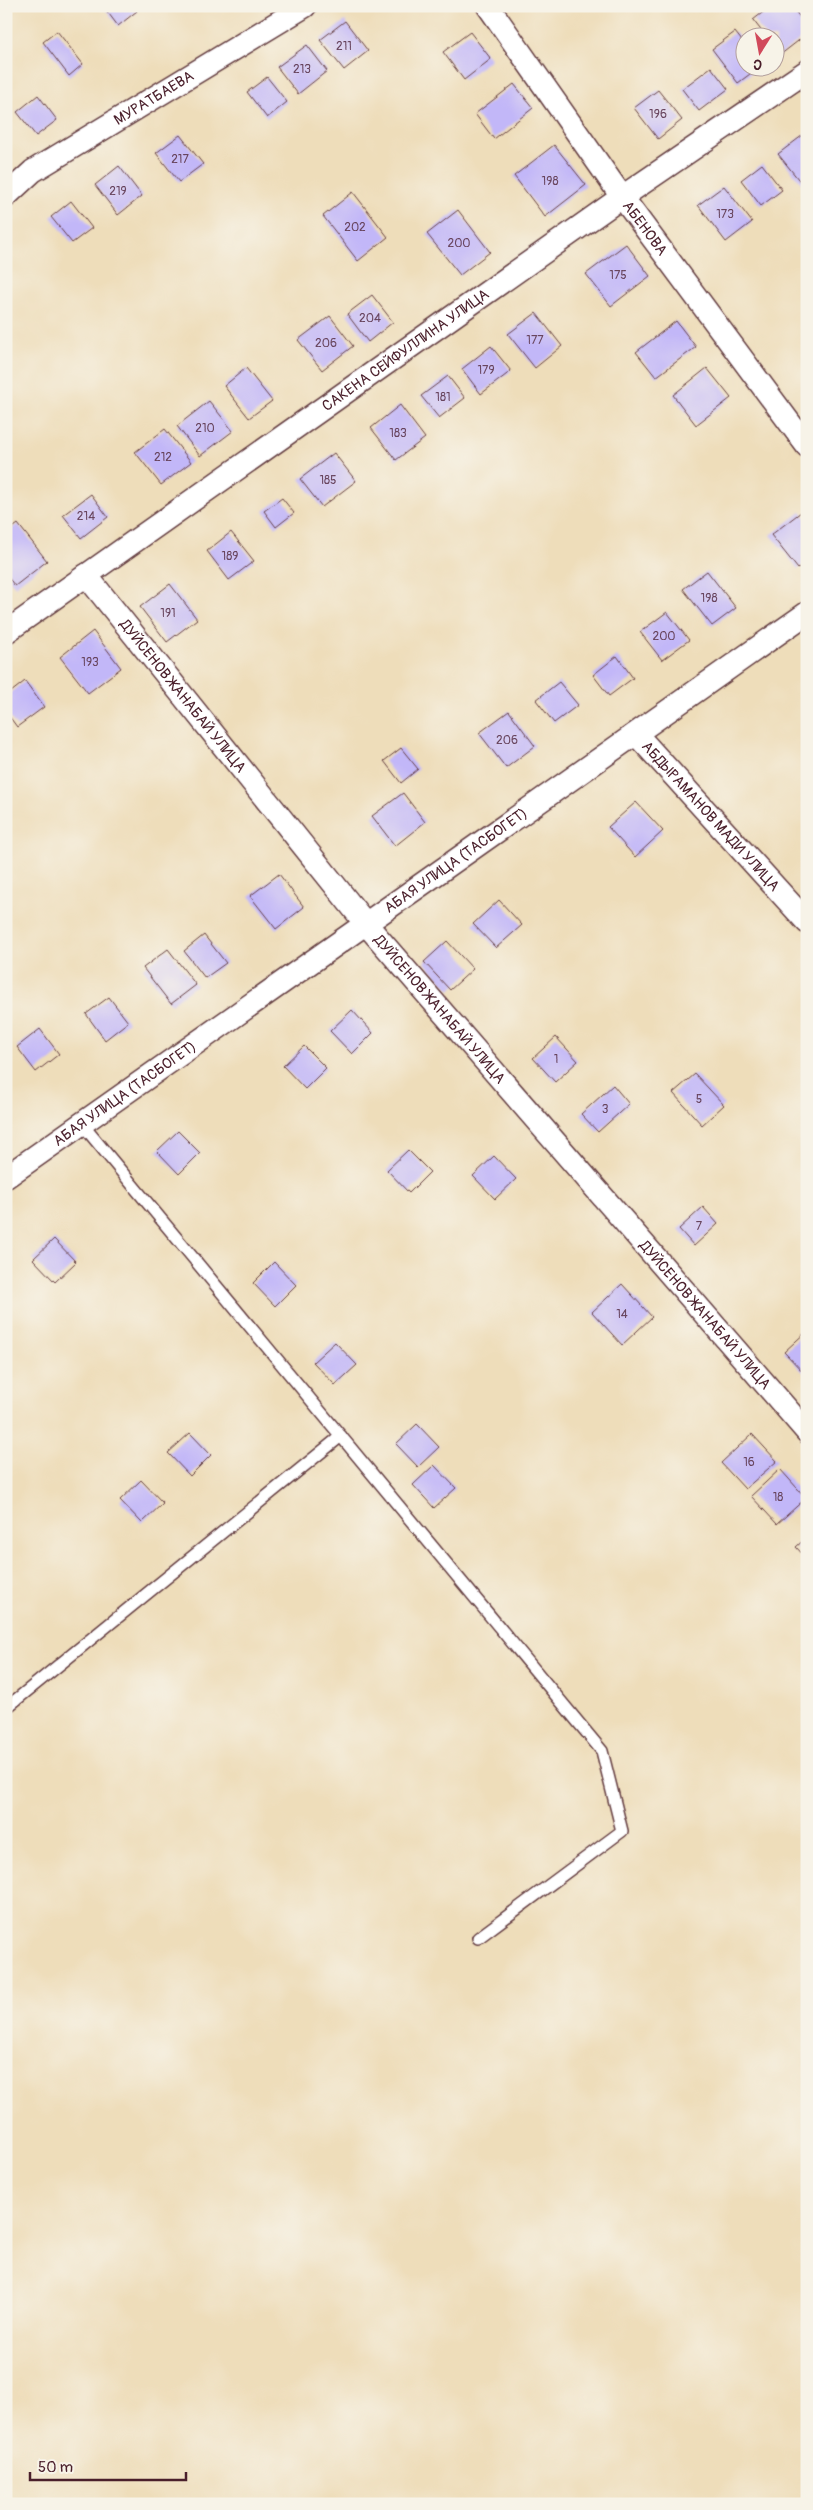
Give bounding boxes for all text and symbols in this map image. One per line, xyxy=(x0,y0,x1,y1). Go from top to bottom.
north arrow xyxy=(736,28,786,78)
house number: 211 xyxy=(336,39,352,54)
text: С xyxy=(751,55,763,73)
house number: 213 xyxy=(293,62,311,77)
street label: МУРАТБАЕВА xyxy=(110,66,197,129)
house number: 196 xyxy=(649,107,667,122)
house number: 217 xyxy=(171,152,190,167)
house number: 198 xyxy=(542,174,558,189)
house number: 219 xyxy=(109,184,127,199)
street label: АБЕНОВА xyxy=(618,197,672,260)
house number: 173 xyxy=(716,207,734,222)
house number: 202 xyxy=(344,220,366,235)
house number: 200 xyxy=(447,236,471,251)
house number: 175 xyxy=(609,268,627,283)
street label: САКЕНА СЕЙФУЛЛИНА УЛИЦА xyxy=(318,284,493,415)
house number: 204 xyxy=(359,311,381,326)
house number: 177 xyxy=(526,333,544,348)
house number: 206 xyxy=(315,336,337,351)
house number: 179 xyxy=(477,363,495,378)
house number: 181 xyxy=(435,390,451,405)
house number: 210 xyxy=(195,421,215,436)
house number: 183 xyxy=(389,426,407,441)
house number: 212 xyxy=(154,450,172,465)
house number: 185 xyxy=(319,473,337,488)
house number: 214 xyxy=(77,509,95,524)
house number: 189 xyxy=(222,549,238,564)
house number: 198 xyxy=(701,591,717,606)
house number: 191 xyxy=(160,606,176,621)
street label: ДУЙСЕНОВ ЖАНАБАЙ УЛИЦА xyxy=(115,615,250,777)
house number: 200 xyxy=(652,629,676,644)
house number: 193 xyxy=(81,655,99,670)
house number: 206 xyxy=(496,733,518,748)
street label: АБДЫРАМАНОВ МАДИ УЛИЦА xyxy=(638,737,784,895)
street label: АБАЯ УЛИЦА (ТАСБОГЕТ) xyxy=(381,804,531,917)
street label: ДУЙСЕНОВ ЖАНАБАЙ УЛИЦА xyxy=(369,930,510,1088)
street label: АБАЯ УЛИЦА (ТАСБОГЕТ) xyxy=(49,1037,200,1150)
house number: 1 xyxy=(554,1052,558,1067)
house number: 5 xyxy=(696,1092,702,1107)
house number: 3 xyxy=(602,1102,609,1117)
house number: 7 xyxy=(696,1219,703,1234)
street label: ДУЙСЕНОВ ЖАНАБАЙ УЛИЦА xyxy=(635,1236,775,1394)
house number: 14 xyxy=(616,1307,628,1322)
house number: 16 xyxy=(743,1455,755,1470)
house number: 18 xyxy=(773,1490,783,1505)
scale bar xyxy=(30,2450,186,2482)
text: 50 m xyxy=(38,2458,73,2477)

